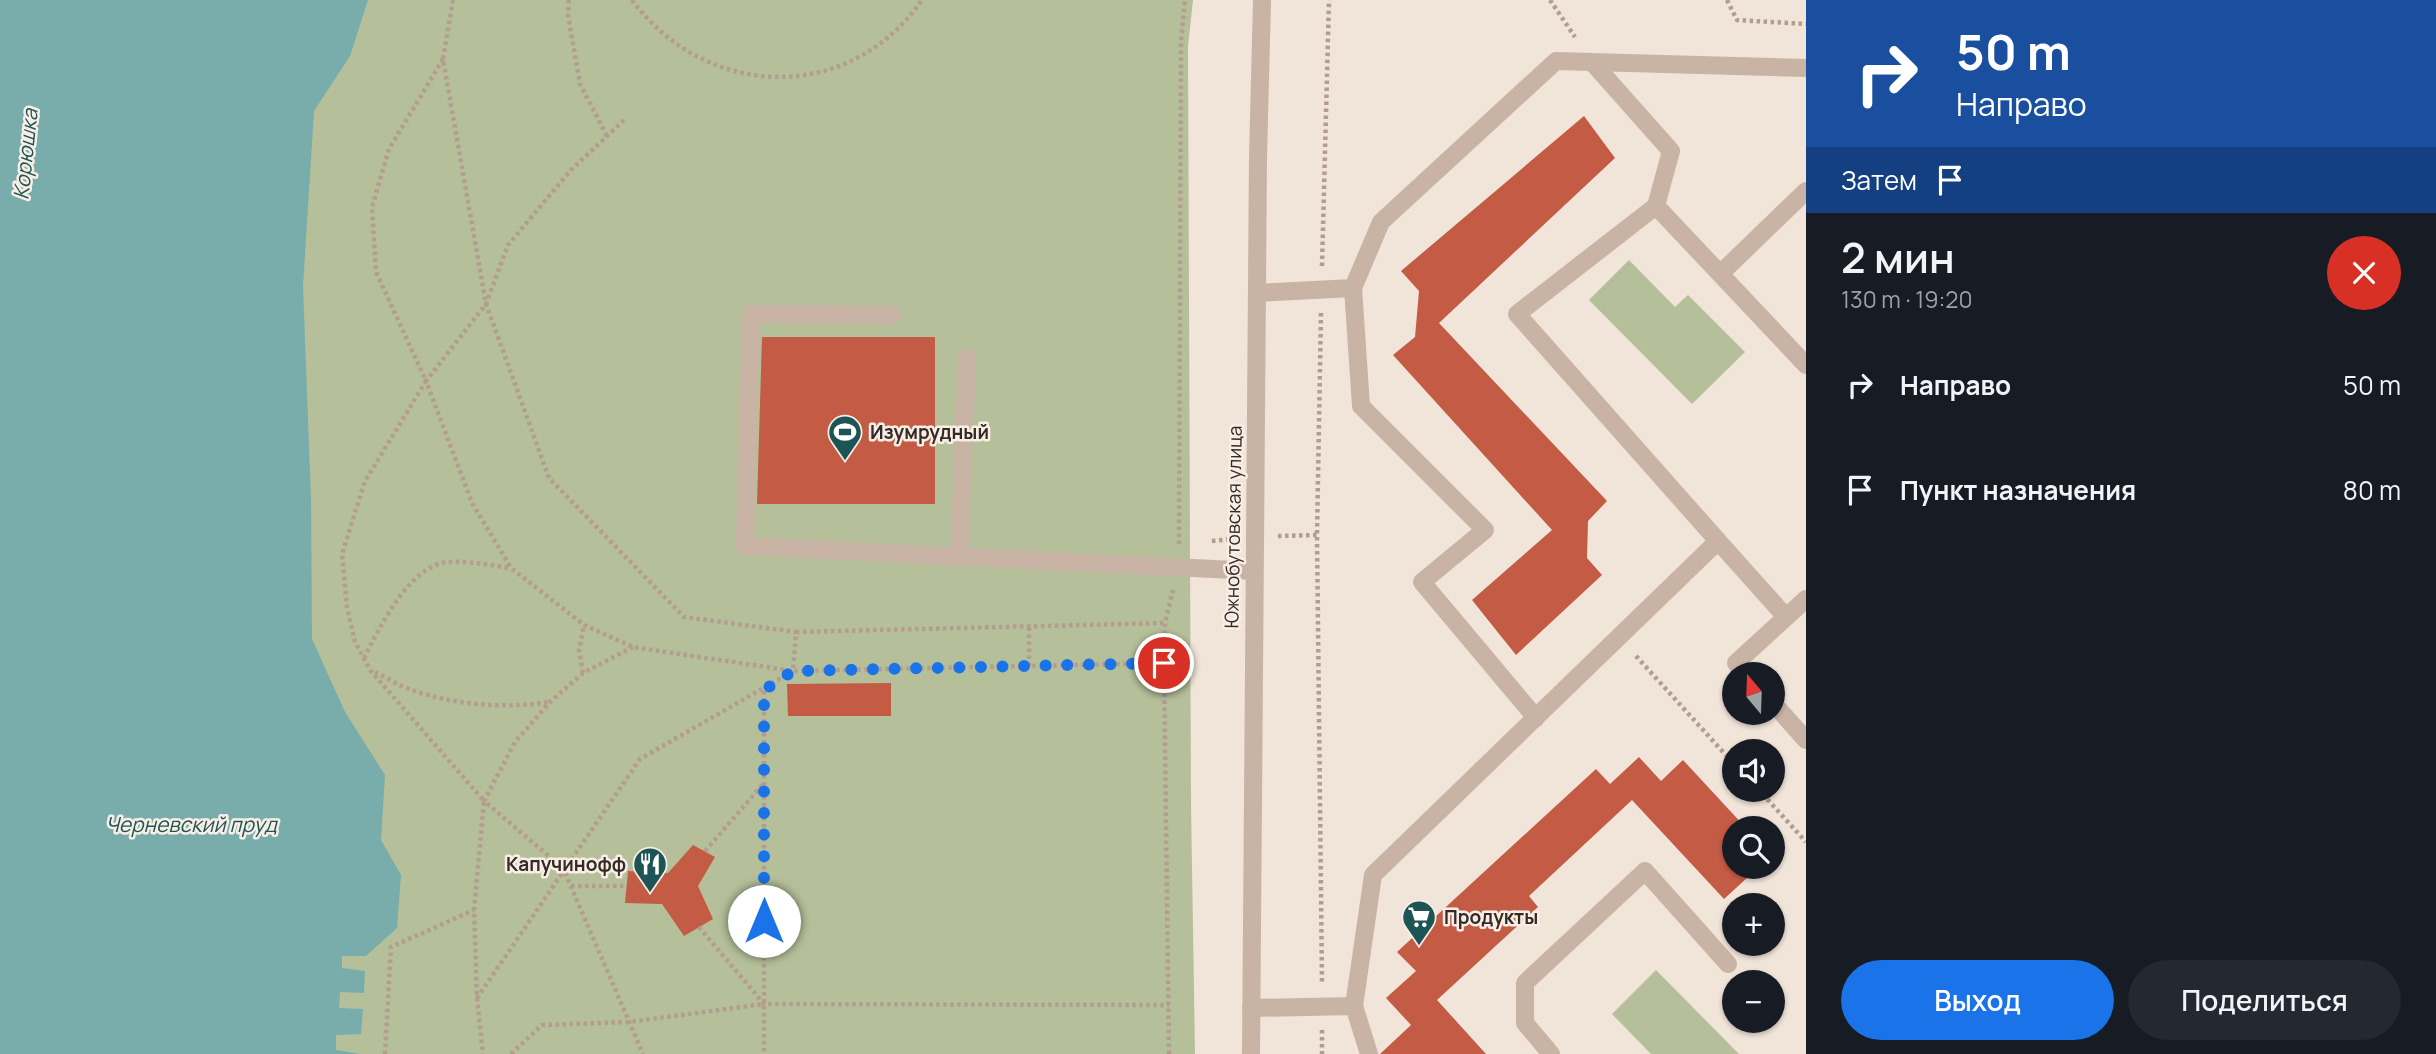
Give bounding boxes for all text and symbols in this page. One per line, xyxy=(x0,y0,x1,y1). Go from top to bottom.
text: 50 m xyxy=(1956,18,2071,85)
icon: right xyxy=(1841,28,1932,119)
text: Направо xyxy=(1956,82,2087,126)
water label: Корюшка xyxy=(6,106,44,201)
icon: arrive xyxy=(1931,161,1969,199)
text: Затем xyxy=(1841,162,1917,198)
text: 2 мин xyxy=(1841,228,1955,286)
button: close xyxy=(2327,236,2401,310)
text: 130 m · 19:20 xyxy=(1841,283,1973,315)
icon: right xyxy=(1841,366,1879,404)
text: Направо xyxy=(1900,367,2011,403)
text: 50 m xyxy=(2343,367,2401,403)
sports icon: Изумрудный xyxy=(826,413,864,462)
place label: Изумрудный xyxy=(870,419,989,445)
street label: Южнобутовская улица xyxy=(1218,425,1248,629)
icon: arrive xyxy=(1841,471,1879,509)
text: Пункт назначения xyxy=(1900,472,2136,508)
text: 80 m xyxy=(2343,472,2401,508)
pin xyxy=(1134,633,1194,693)
icon: arrive xyxy=(1145,644,1183,682)
north arrow xyxy=(1722,662,1785,724)
map controls xyxy=(1722,662,1785,1033)
button: sound xyxy=(1722,739,1785,802)
water label: Черневский пруд xyxy=(105,810,278,838)
button: search xyxy=(1722,816,1785,879)
restaurant icon: Капучинофф xyxy=(631,845,669,894)
place label: Капучинофф xyxy=(506,851,626,877)
position arrow xyxy=(727,884,801,958)
button: + xyxy=(1722,893,1785,956)
supermarket icon: Продукты xyxy=(1400,898,1438,947)
place label: Продукты xyxy=(1444,904,1538,930)
button: Выход xyxy=(1841,960,2114,1040)
button: Поделиться xyxy=(2128,960,2401,1040)
button: − xyxy=(1722,970,1785,1033)

